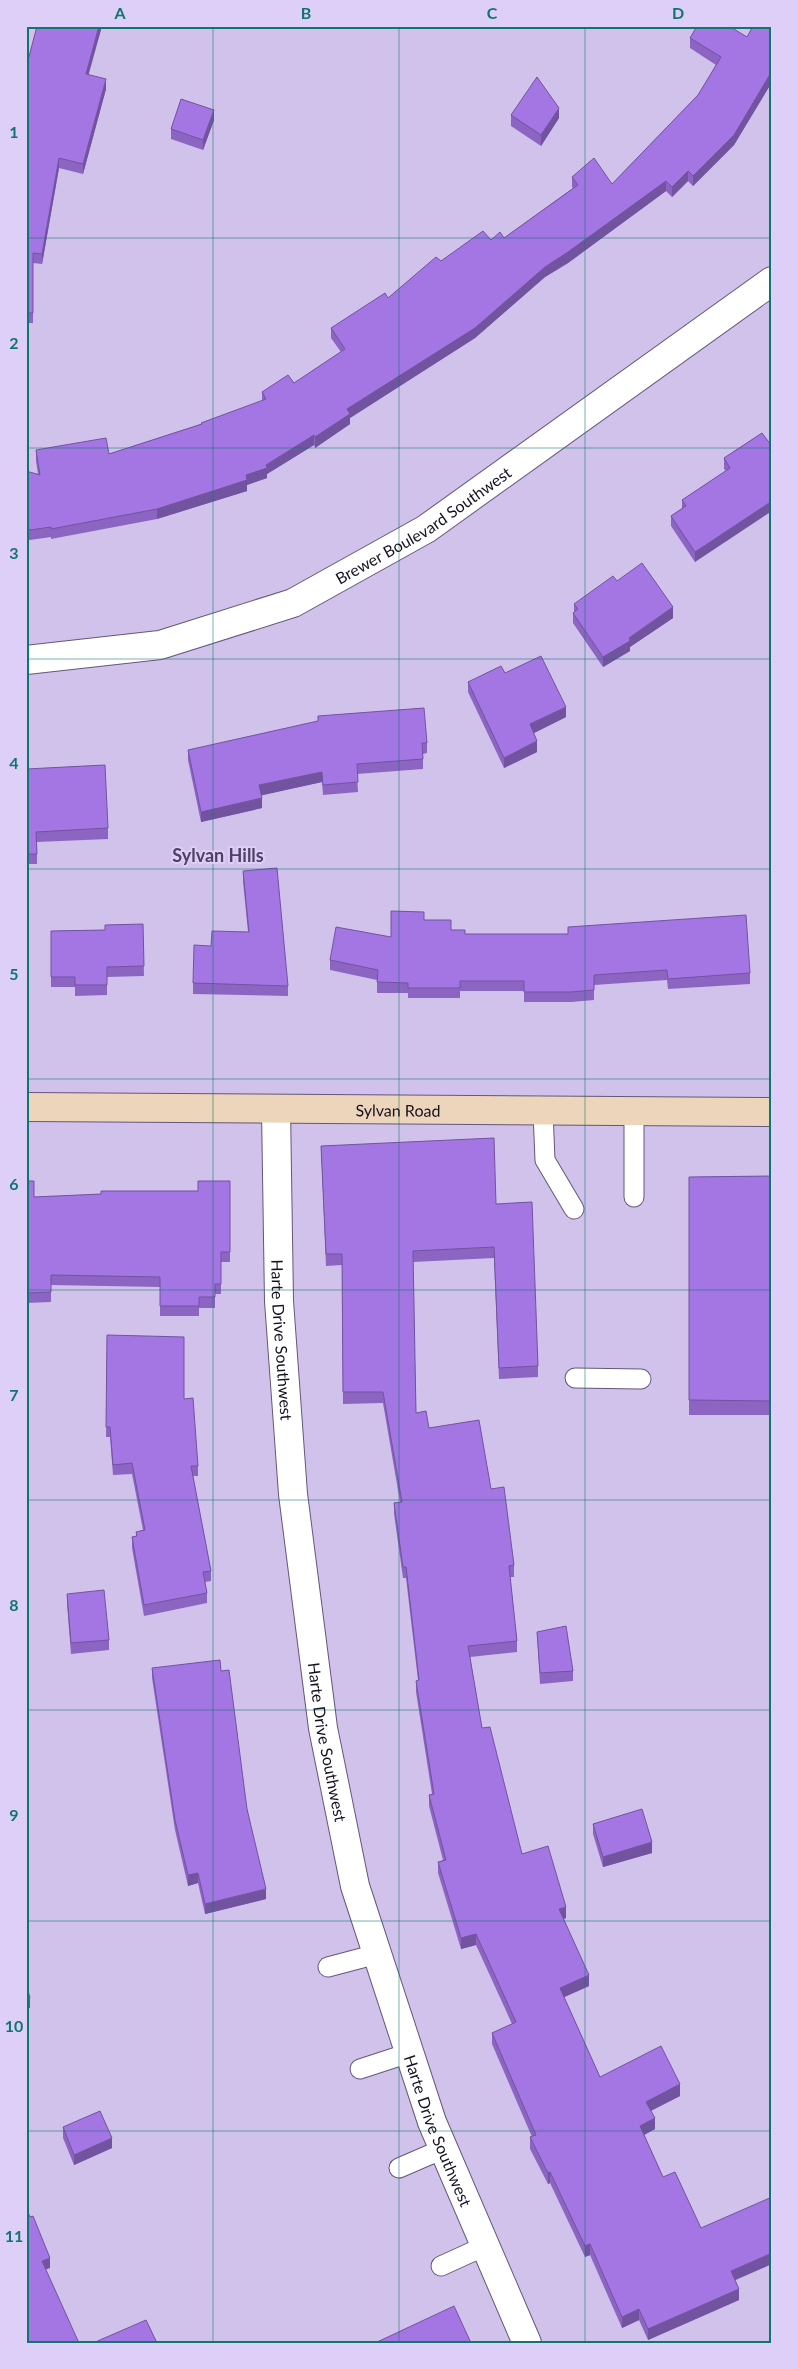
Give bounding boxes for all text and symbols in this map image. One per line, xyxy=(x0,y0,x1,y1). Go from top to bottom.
text: A xyxy=(113,3,126,22)
text: B xyxy=(301,3,311,22)
text: C xyxy=(487,3,498,22)
text: D xyxy=(672,3,684,22)
text: 1 xyxy=(9,122,19,141)
text: 2 xyxy=(9,333,19,352)
street label: Brewer Boulevard Southwest xyxy=(332,462,514,587)
text: 3 xyxy=(9,543,19,562)
text: 4 xyxy=(9,753,19,772)
district label: Sylvan Hills xyxy=(172,844,264,866)
text: 5 xyxy=(9,964,19,983)
street label: Sylvan Road xyxy=(355,1100,441,1119)
text: 6 xyxy=(9,1174,19,1193)
street label: Harte Drive Southwest xyxy=(269,1259,297,1421)
text: 7 xyxy=(9,1385,19,1404)
text: 8 xyxy=(9,1595,19,1614)
street label: Harte Drive Southwest xyxy=(305,1661,351,1823)
text: 9 xyxy=(9,1805,19,1824)
text: 10 xyxy=(5,2016,23,2035)
street label: Harte Drive Southwest xyxy=(401,2052,477,2209)
text: 11 xyxy=(5,2226,23,2245)

